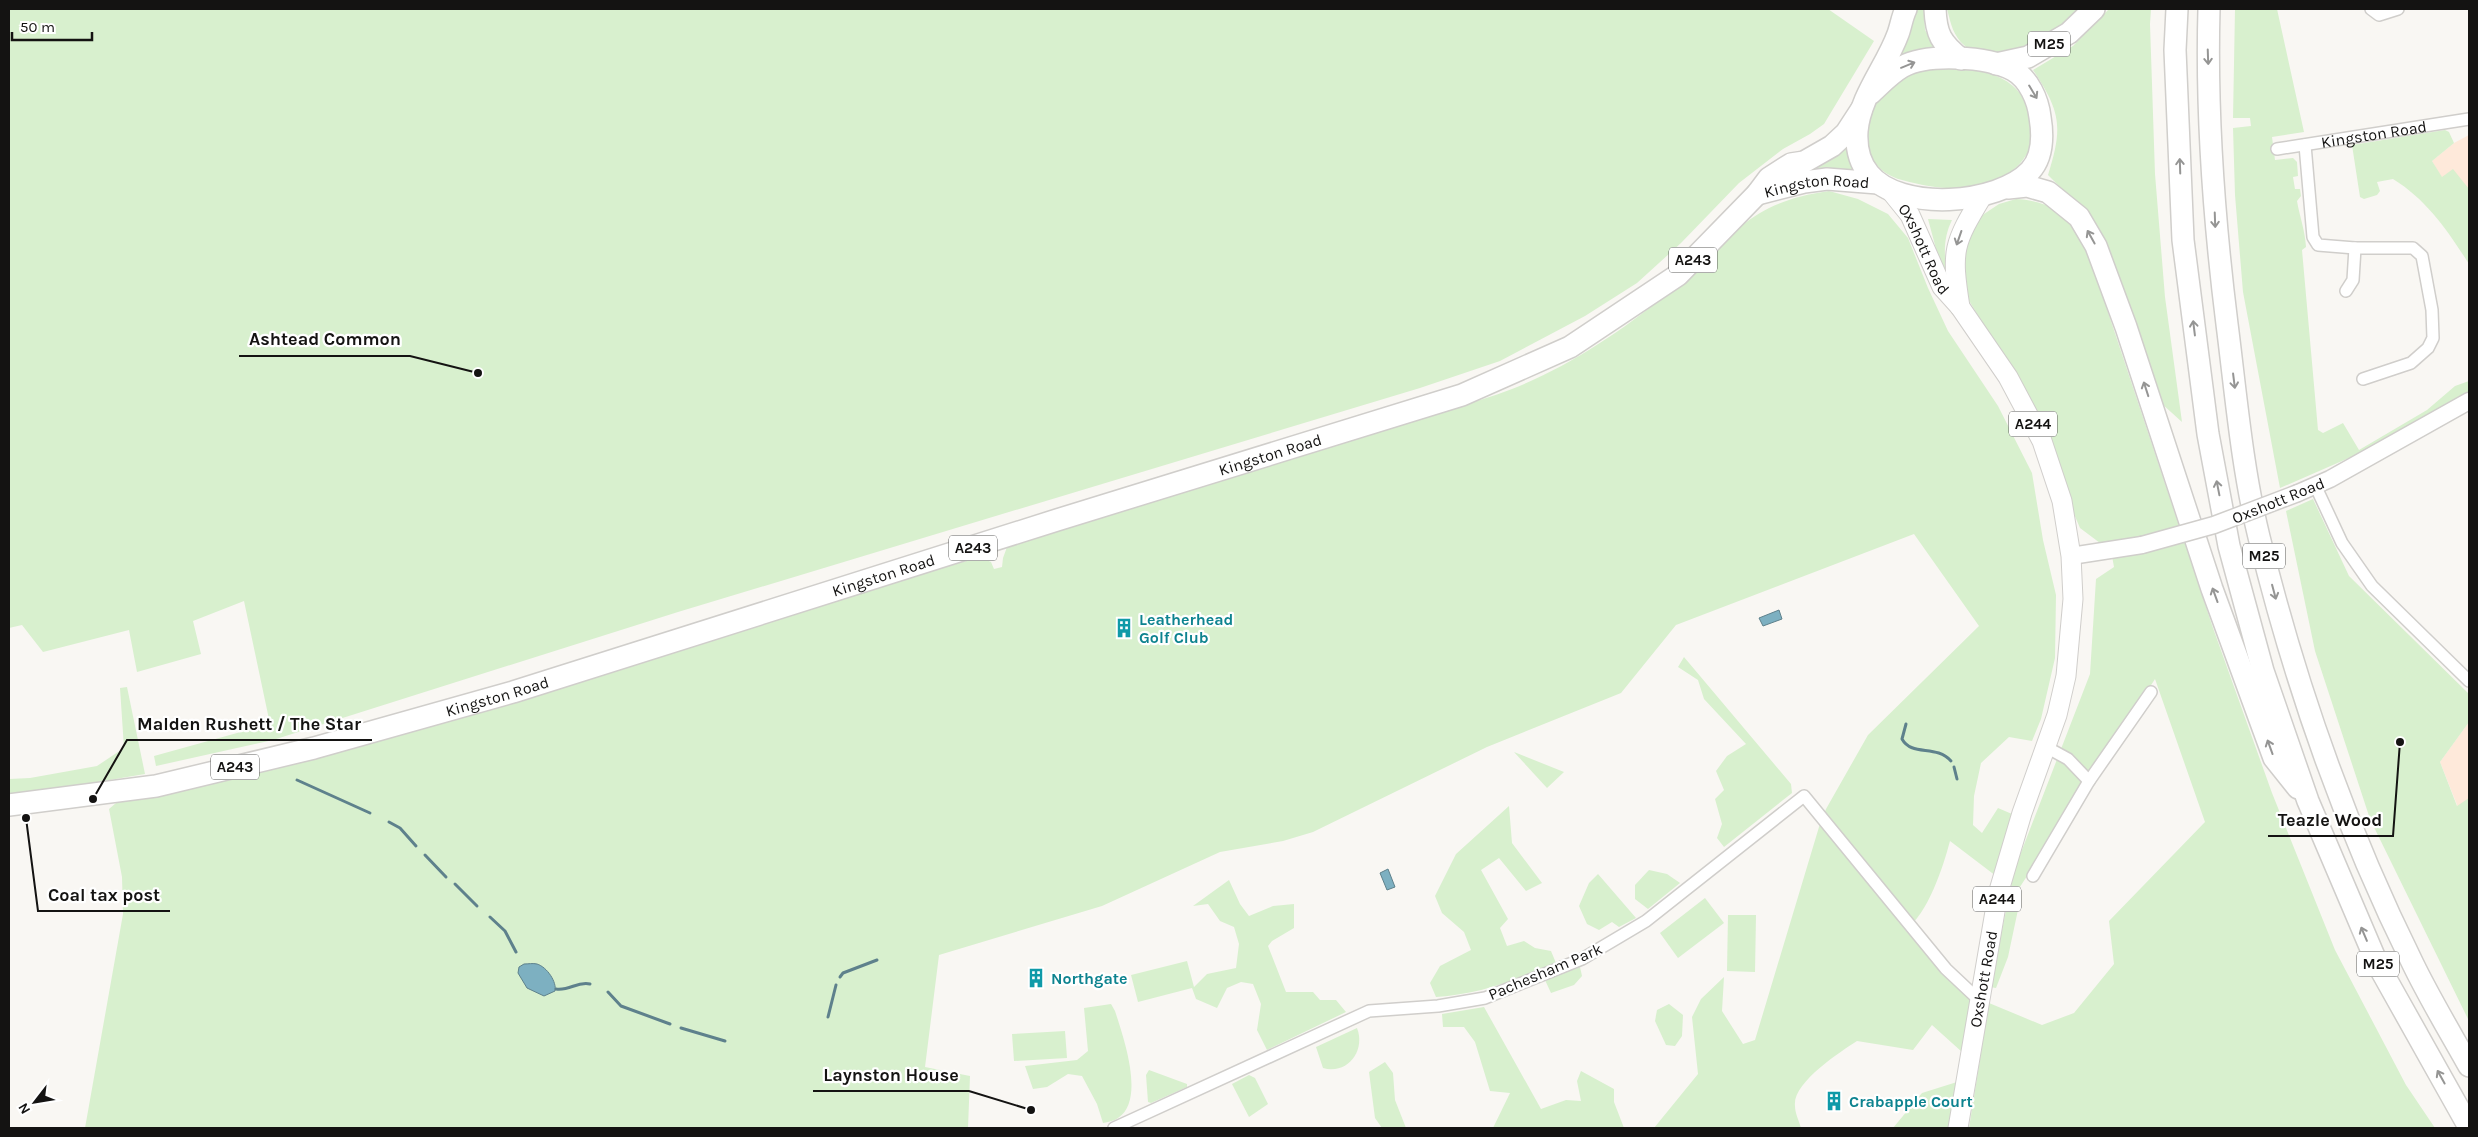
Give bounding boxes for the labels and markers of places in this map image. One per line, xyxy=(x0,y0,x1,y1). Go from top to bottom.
callout: Ashtead Common xyxy=(239,323,410,356)
place label: Leatherhead Golf Club xyxy=(1139,610,1233,647)
building icon: Leatherhead Golf Club xyxy=(1113,617,1135,639)
callout: Malden Rushett / The Star xyxy=(127,707,372,740)
callout: Teazle Wood xyxy=(2268,803,2393,836)
callout: Coal tax post xyxy=(38,878,170,911)
building icon: Northgate xyxy=(1025,967,1047,989)
place label: Northgate xyxy=(1051,969,1128,988)
callout: Laynston House xyxy=(813,1058,969,1091)
building icon: Crabapple Court xyxy=(1823,1090,1845,1112)
place label: Crabapple Court xyxy=(1849,1092,1973,1111)

